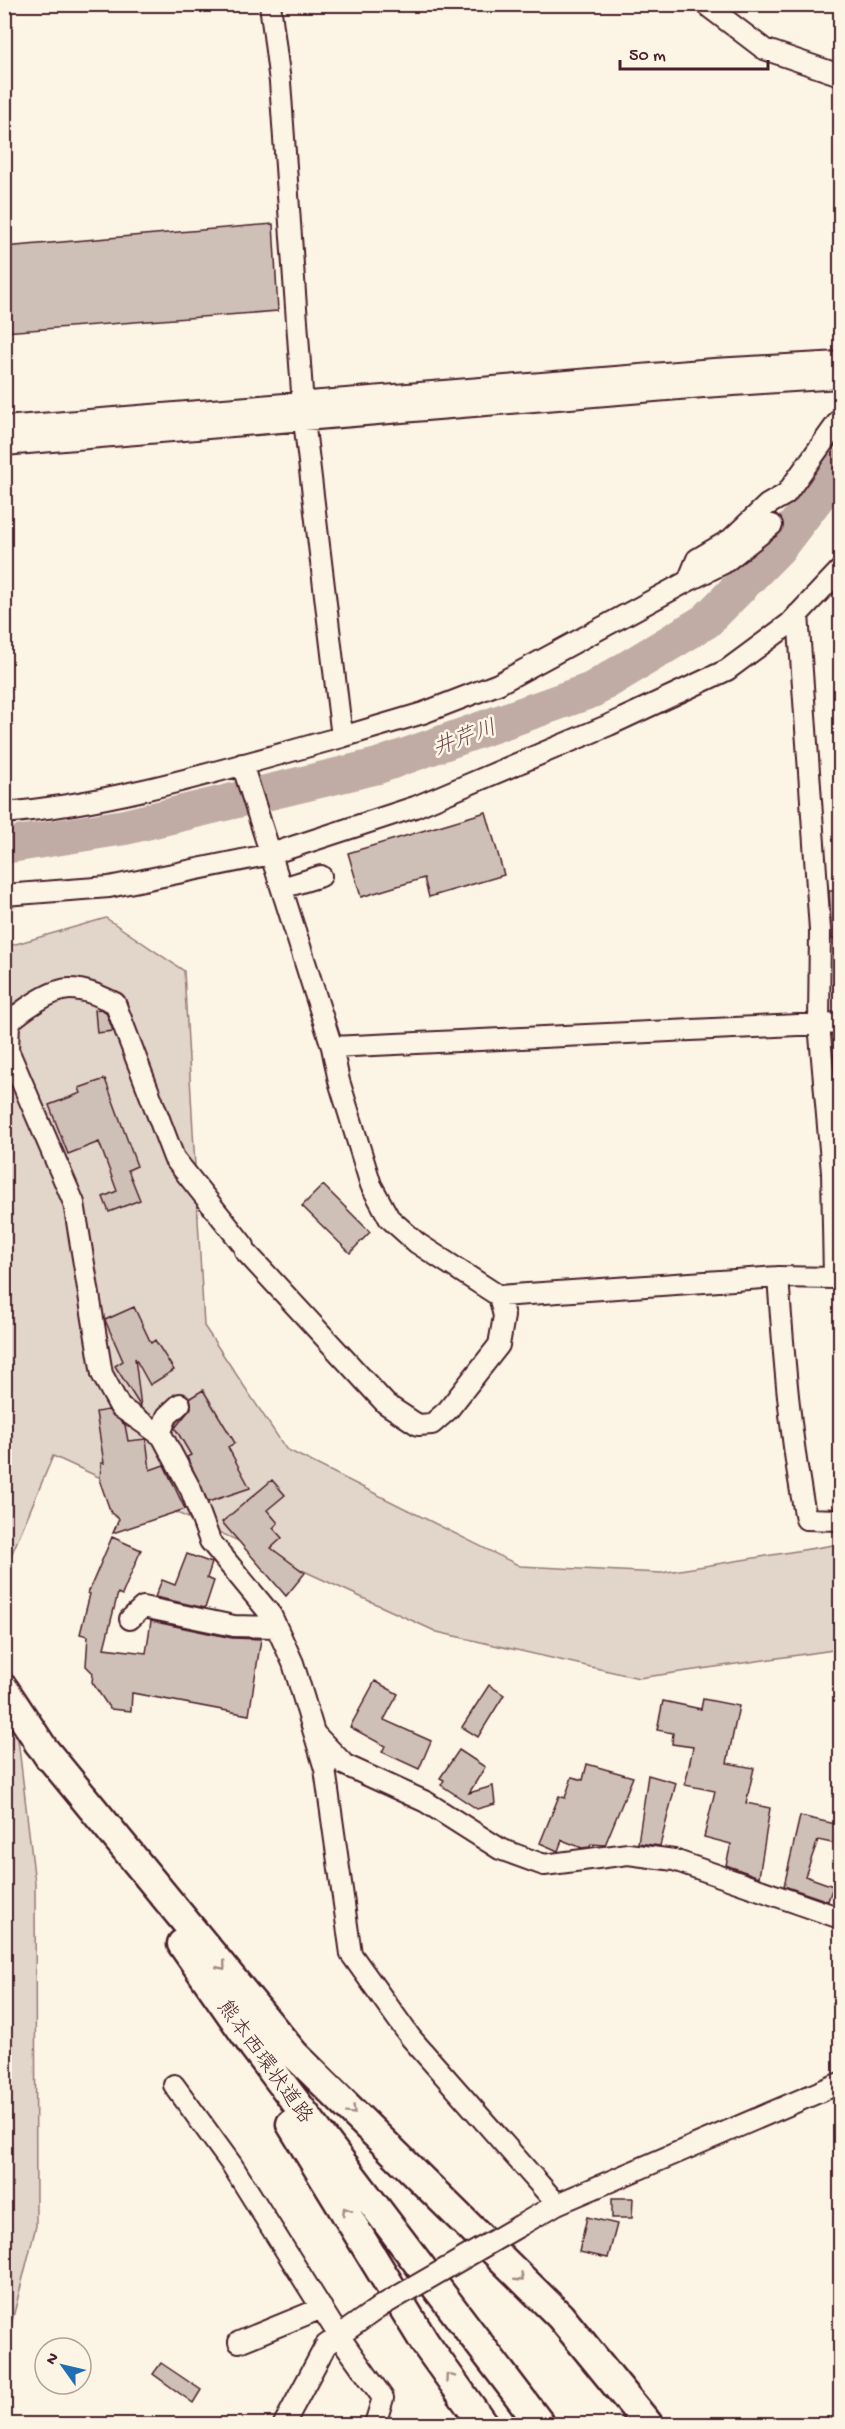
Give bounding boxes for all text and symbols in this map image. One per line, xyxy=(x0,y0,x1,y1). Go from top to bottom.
scale bar xyxy=(620,33,768,71)
text: 50 m xyxy=(629,46,666,67)
water label: 井芹川 xyxy=(430,715,501,763)
one-way arrow xyxy=(215,1959,226,1970)
street label: 熊本西環状道路 xyxy=(210,1996,317,2130)
one-way arrow xyxy=(344,2104,355,2115)
one-way arrow xyxy=(342,2207,353,2218)
one-way arrow xyxy=(514,2271,524,2282)
north arrow xyxy=(33,2336,93,2396)
text: N xyxy=(43,2349,65,2369)
one-way arrow xyxy=(445,2372,456,2383)

